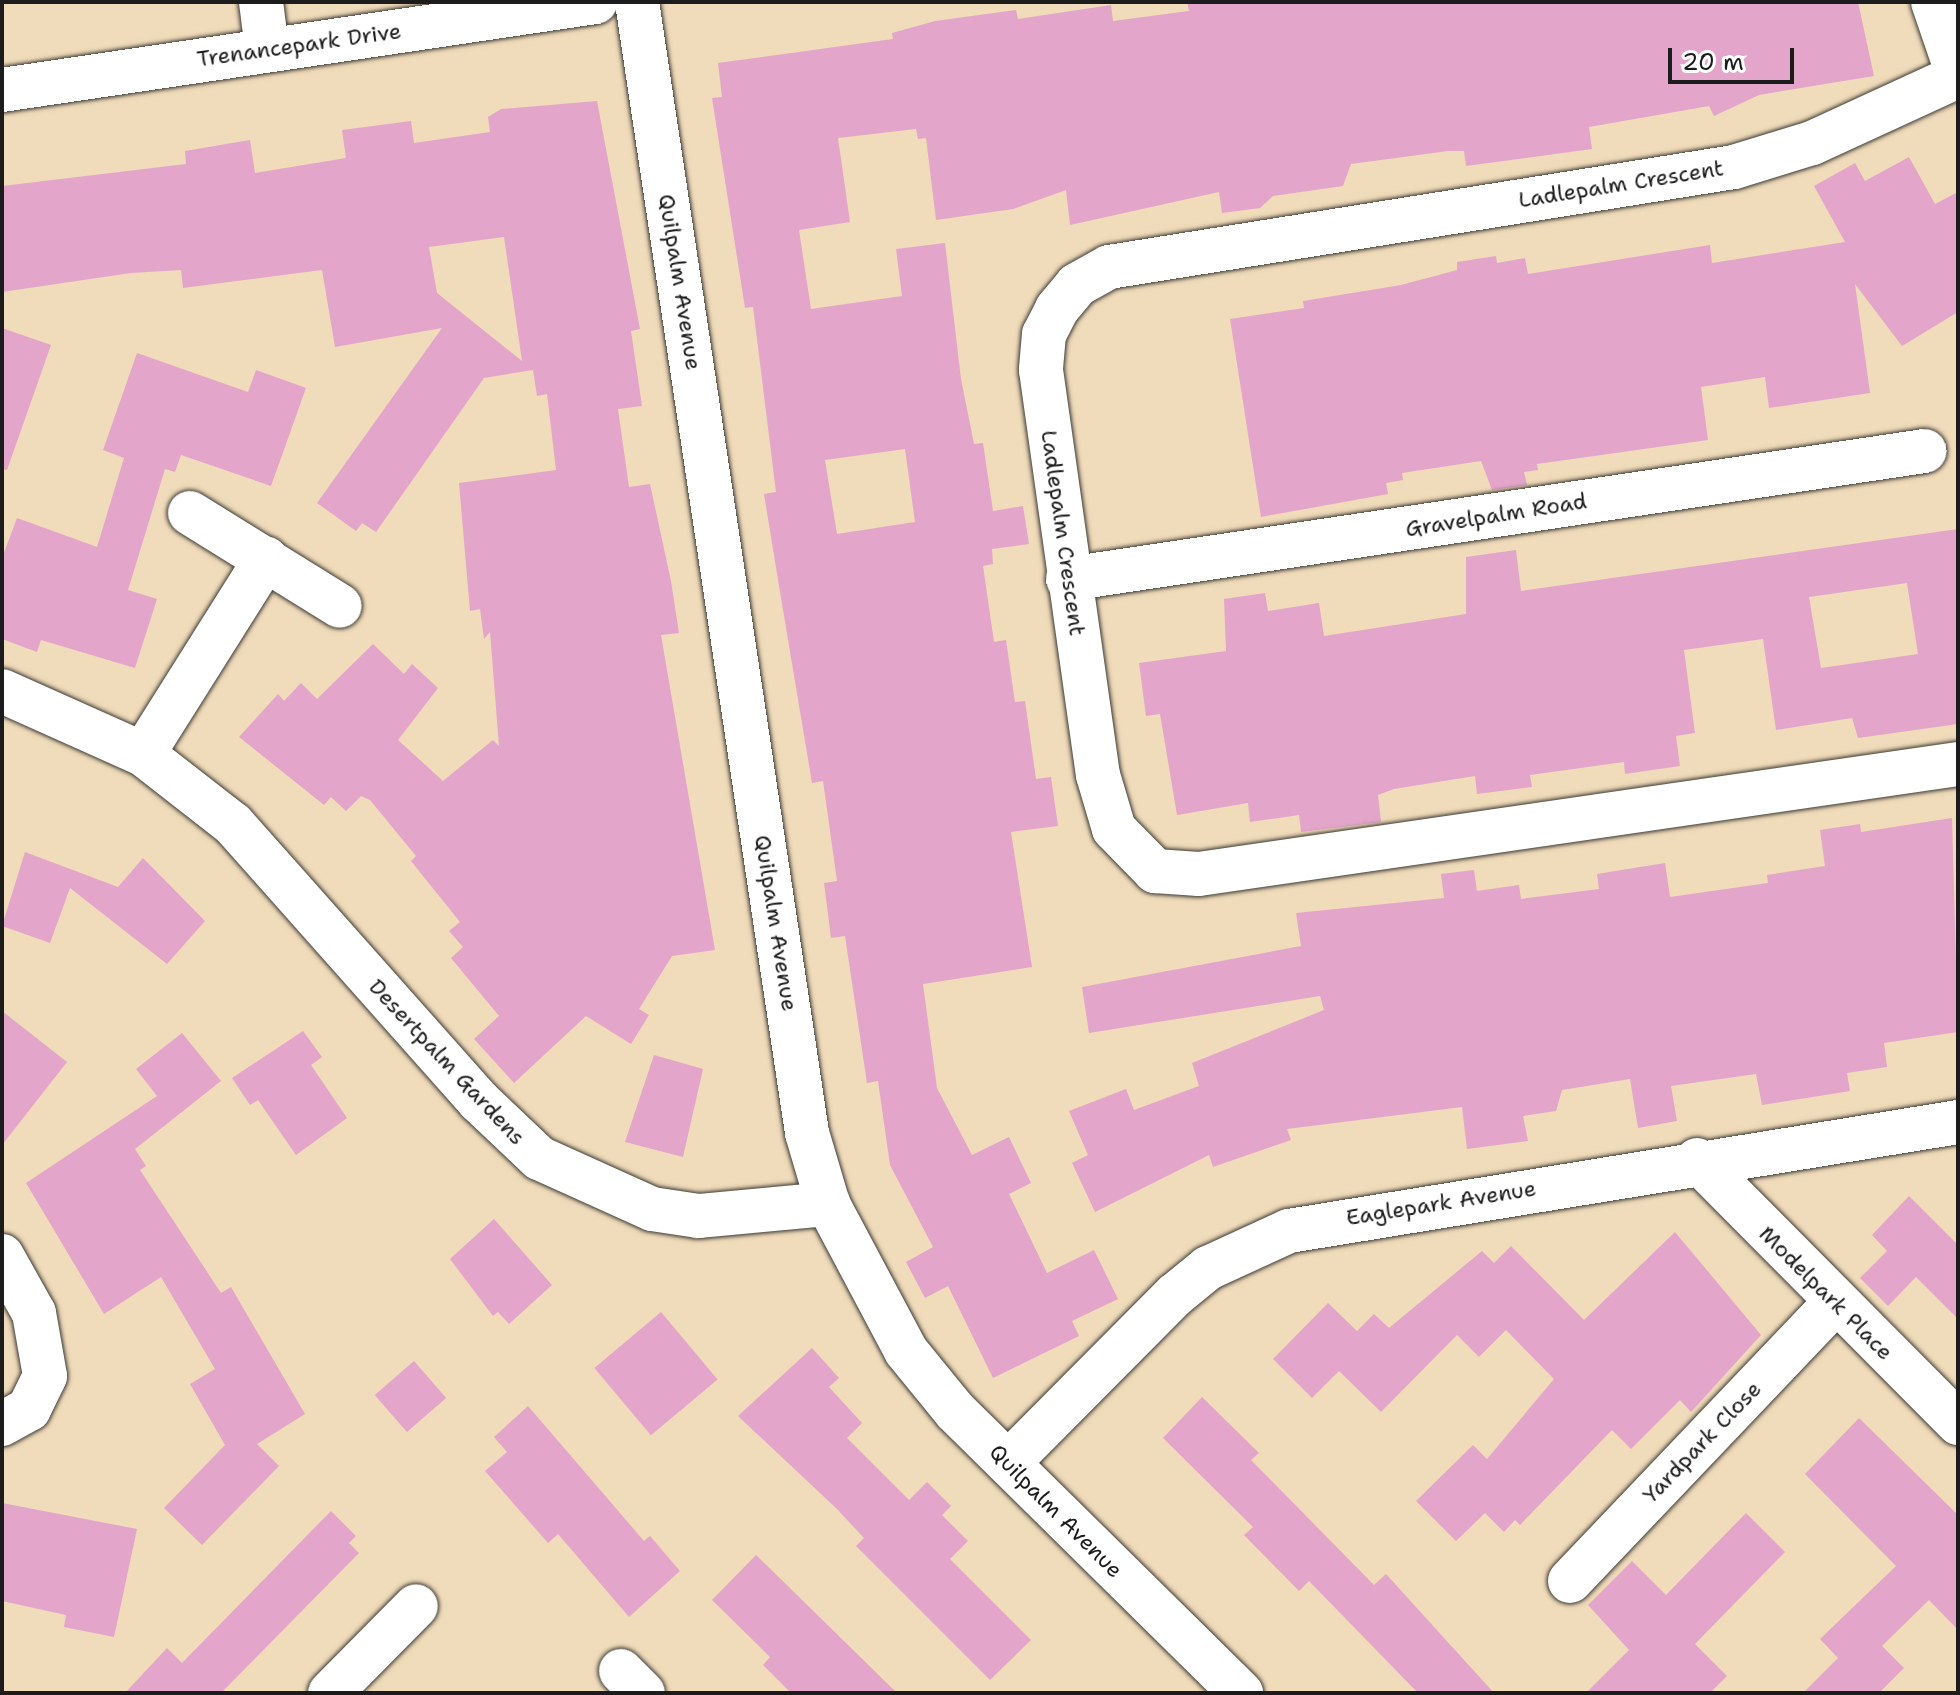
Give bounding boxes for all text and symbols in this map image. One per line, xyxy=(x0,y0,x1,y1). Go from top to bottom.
street label: Trenancepark Drive xyxy=(195,18,403,72)
scale bar xyxy=(1672,32,1798,82)
text: 20 m xyxy=(1682,46,1744,78)
street label: Ladlepalm Crescent xyxy=(1517,155,1725,213)
street label: Quilpalm Avenue xyxy=(653,192,707,372)
street label: Ladlepalm Crescent xyxy=(1035,428,1091,638)
street label: Gravelpalm Road xyxy=(1403,488,1589,542)
street label: Quilpalm Avenue xyxy=(749,833,803,1013)
street label: Desertpalm Gardens xyxy=(363,974,531,1150)
street label: Eaglepark Avenue xyxy=(1344,1175,1538,1231)
street label: Modelpark Place xyxy=(1754,1221,1898,1365)
street label: Yardpark Close xyxy=(1637,1376,1767,1508)
street label: Quilpalm Avenue xyxy=(984,1439,1128,1583)

